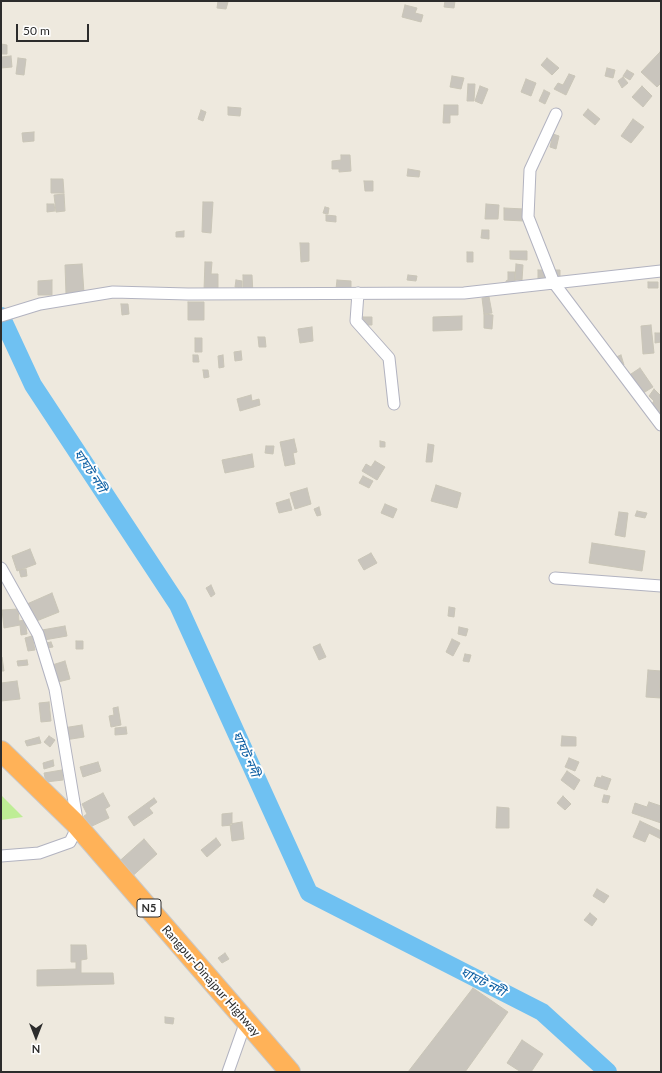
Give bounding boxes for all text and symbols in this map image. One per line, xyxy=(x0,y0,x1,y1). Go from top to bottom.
scale bar xyxy=(18,16,91,42)
text: 50 m xyxy=(23,23,50,38)
water label: ঘাঘট নদী xyxy=(70,447,110,495)
water label: ঘাঘট নদী xyxy=(229,729,263,779)
road number: N5 xyxy=(137,899,161,917)
street label: Rangpur-Dinajpur Highway xyxy=(159,922,263,1040)
water label: ঘাঘট নদী xyxy=(458,964,508,1000)
north arrow xyxy=(16,1017,56,1057)
text: N xyxy=(32,1043,40,1056)

